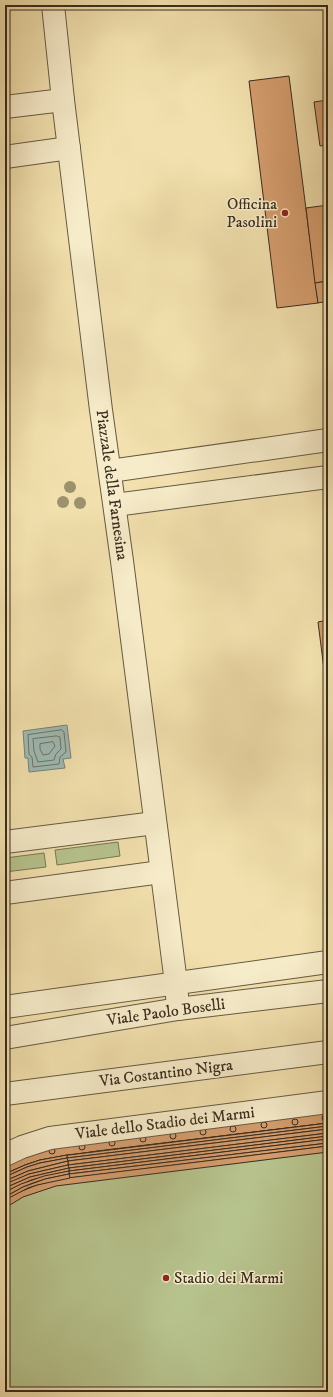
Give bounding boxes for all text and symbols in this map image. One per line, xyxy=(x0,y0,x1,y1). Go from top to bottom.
place label: Officina Pasolini xyxy=(226,194,277,232)
marker: Officina Pasolini xyxy=(280,208,290,218)
street label: Piazzale della Farnesina xyxy=(92,408,132,562)
street label: Viale Paolo Boselli xyxy=(105,994,226,1030)
street label: Via Costantino Nigra xyxy=(97,1055,234,1091)
street label: Viale dello Stadio dei Marmi xyxy=(73,1102,256,1144)
place label: Stadio dei Marmi xyxy=(174,1268,283,1288)
marker: Stadio dei Marmi xyxy=(161,1273,171,1283)

